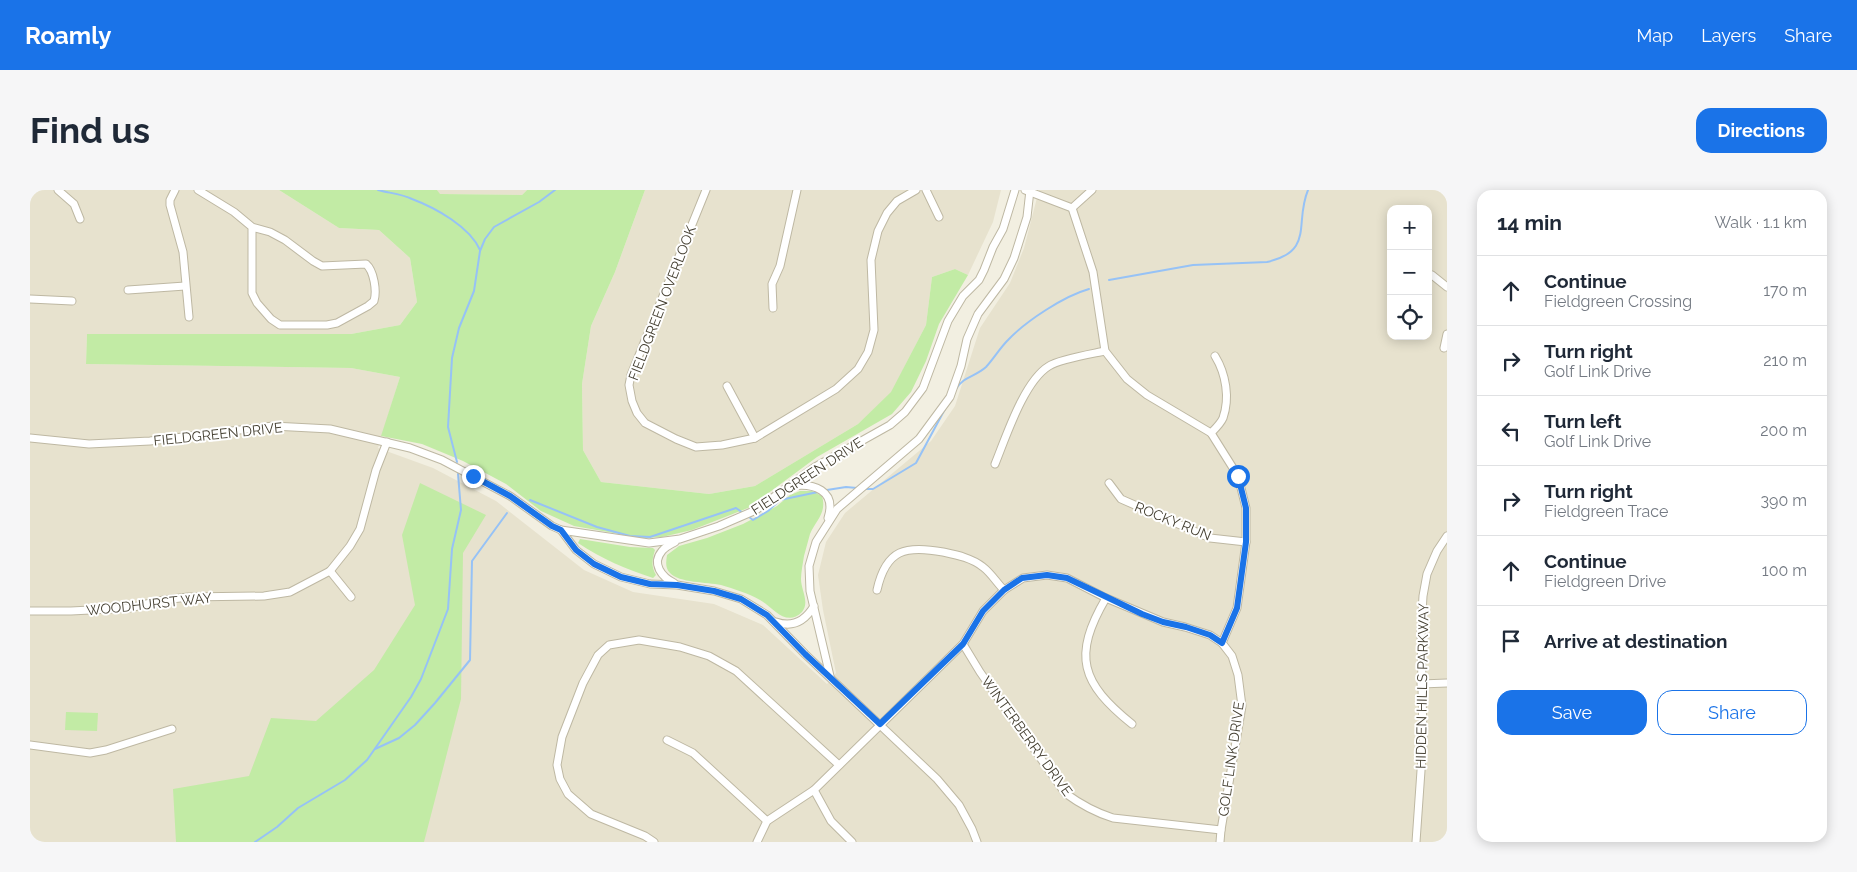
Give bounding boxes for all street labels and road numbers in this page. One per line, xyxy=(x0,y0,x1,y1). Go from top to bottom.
street label: FIELDGREEN OVERLOOK xyxy=(625,224,699,382)
street label: FIELDGREEN DRIVE xyxy=(153,419,283,449)
street label: FIELDGREEN DRIVE xyxy=(748,434,866,518)
street label: ROCKY RUN xyxy=(1132,498,1214,544)
street label: WOODHURST WAY xyxy=(85,589,213,619)
street label: HIDDEN HILLS PARKWAY xyxy=(1413,603,1431,769)
street label: WINTERBERRY DRIVE xyxy=(978,673,1076,799)
street label: GOLF LINK DRIVE xyxy=(1215,701,1247,817)

